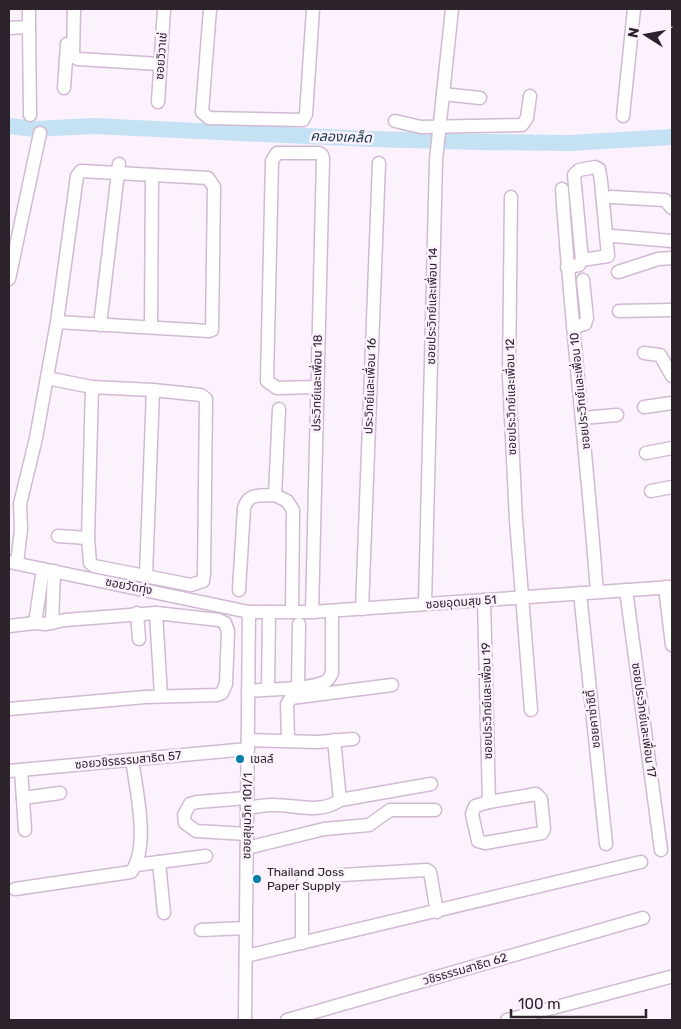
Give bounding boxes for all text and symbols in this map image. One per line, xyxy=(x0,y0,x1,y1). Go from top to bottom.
north arrow xyxy=(621,10,671,60)
text: N xyxy=(624,26,643,39)
street label: ซอยวิวาเช่ xyxy=(152,32,170,80)
water label: คลองเคล็ด xyxy=(310,127,372,147)
street label: ซอยประวิทย์และเพื่อน 14 xyxy=(422,247,440,365)
street label: ซอยประวิทย์และเพื่อน 10 xyxy=(565,332,593,450)
street label: ประวิทย์และเพื่อน 18 xyxy=(307,334,325,431)
street label: ประวิทย์และเพื่อน 16 xyxy=(359,338,379,434)
street label: ซอยประวิทย์และเพื่อน 12 xyxy=(501,338,519,456)
street label: ซอยวัดทุ่ง xyxy=(104,575,154,597)
street label: ซอยอุดมสุข 51 xyxy=(425,593,497,611)
street label: ซอยประวิทย์และเพื่อน 19 xyxy=(477,642,495,760)
street label: ซอยประวิทย์และเพื่อน 17 xyxy=(629,661,661,778)
street label: ซอยคาซ่าซิตี้ xyxy=(581,689,603,749)
street label: ซอยวชิรธรรมสาธิต 57 xyxy=(74,748,182,772)
place label: เชลล์ xyxy=(250,752,274,766)
marker: เชลล์ xyxy=(234,753,246,765)
street label: ซอยสุขุมวิท 101/1 xyxy=(239,773,255,859)
place label: Thailand Joss Paper Supply xyxy=(267,865,344,893)
marker: Thailand Joss Paper Supply xyxy=(251,873,263,885)
street label: วชิรธรรมสาธิต 62 xyxy=(421,950,509,988)
scale bar xyxy=(511,986,646,1018)
text: 100 m xyxy=(518,995,560,1013)

